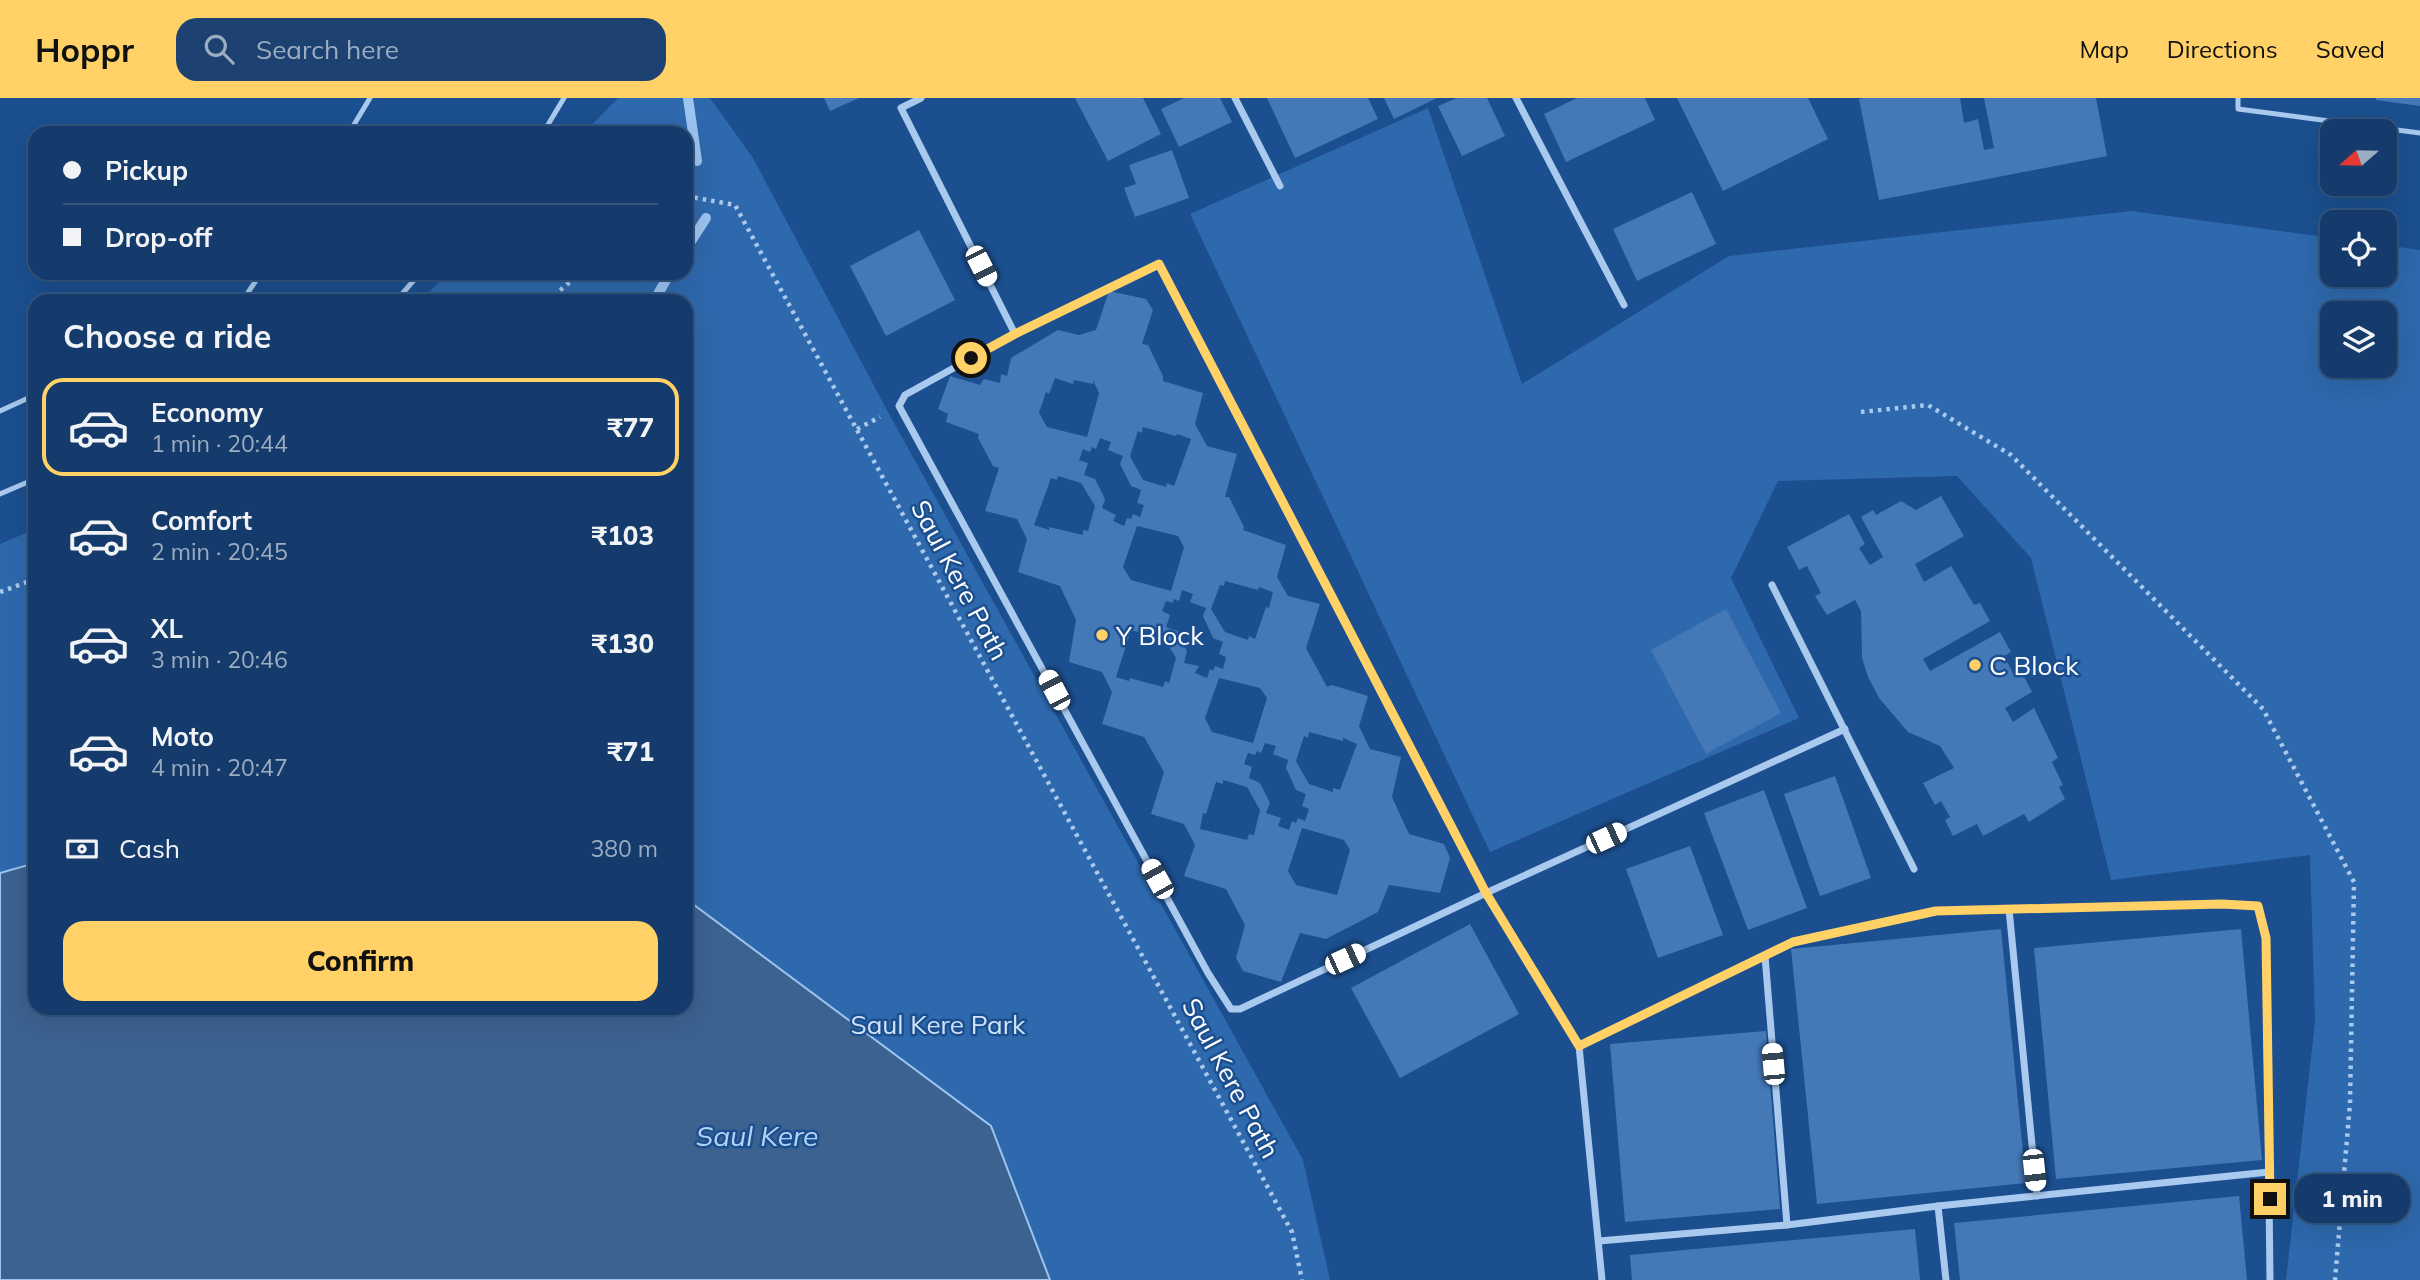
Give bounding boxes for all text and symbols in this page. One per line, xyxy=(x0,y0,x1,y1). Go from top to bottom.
search box xyxy=(176,18,666,81)
text: Hoppr xyxy=(35,29,134,70)
icon: search xyxy=(200,30,238,68)
text: Search here xyxy=(256,33,399,66)
text: Map xyxy=(2079,34,2129,64)
text: Directions xyxy=(2167,34,2278,64)
text: Saved xyxy=(2316,34,2385,64)
north arrow xyxy=(2320,119,2398,196)
map controls xyxy=(2320,119,2397,378)
text: Pickup xyxy=(105,154,188,187)
button: locate xyxy=(2320,210,2397,287)
text: Drop-off xyxy=(105,221,212,254)
car xyxy=(963,243,1000,289)
button: layers xyxy=(2320,301,2397,378)
text: Choose a ride xyxy=(63,316,271,356)
route start xyxy=(955,342,987,374)
icon: car xyxy=(67,396,130,459)
text: Economy xyxy=(151,396,263,429)
text: ₹77 xyxy=(607,411,654,444)
text: 1 min · 20:44 xyxy=(151,429,288,458)
street label: Saul Kere Path xyxy=(904,494,1016,666)
icon: car xyxy=(67,504,130,567)
text: Comfort xyxy=(151,504,252,537)
text: ₹103 xyxy=(592,519,654,552)
text: 2 min · 20:45 xyxy=(151,537,288,566)
icon: car xyxy=(67,612,130,675)
text: XL xyxy=(151,612,183,645)
place label: Y Block xyxy=(1115,619,1204,652)
text: ₹130 xyxy=(592,627,654,660)
marker: Y Block xyxy=(1094,627,1110,643)
text: 3 min · 20:46 xyxy=(151,645,288,674)
place label: C Block xyxy=(1989,649,2079,682)
marker: C Block xyxy=(1967,657,1983,673)
car xyxy=(1035,667,1074,713)
icon: car xyxy=(67,720,130,783)
text: Moto xyxy=(151,720,214,753)
text: ₹71 xyxy=(607,735,654,768)
text: 4 min · 20:47 xyxy=(151,753,288,782)
car xyxy=(1583,820,1630,856)
icon: cash xyxy=(63,830,101,868)
text: Cash xyxy=(119,832,180,865)
text: 380 m xyxy=(590,834,658,863)
car xyxy=(1138,856,1177,902)
button: Confirm xyxy=(63,921,658,1001)
car xyxy=(1322,941,1369,977)
street label: Saul Kere Path xyxy=(1175,992,1287,1164)
park label: Saul Kere Park xyxy=(850,1008,1026,1041)
car xyxy=(1761,1042,1786,1086)
water label: Saul Kere xyxy=(696,1118,818,1153)
car xyxy=(2022,1148,2047,1192)
callout: 1 min xyxy=(2294,1174,2410,1224)
route end xyxy=(2254,1183,2286,1215)
text: 1 min xyxy=(2321,1184,2383,1213)

